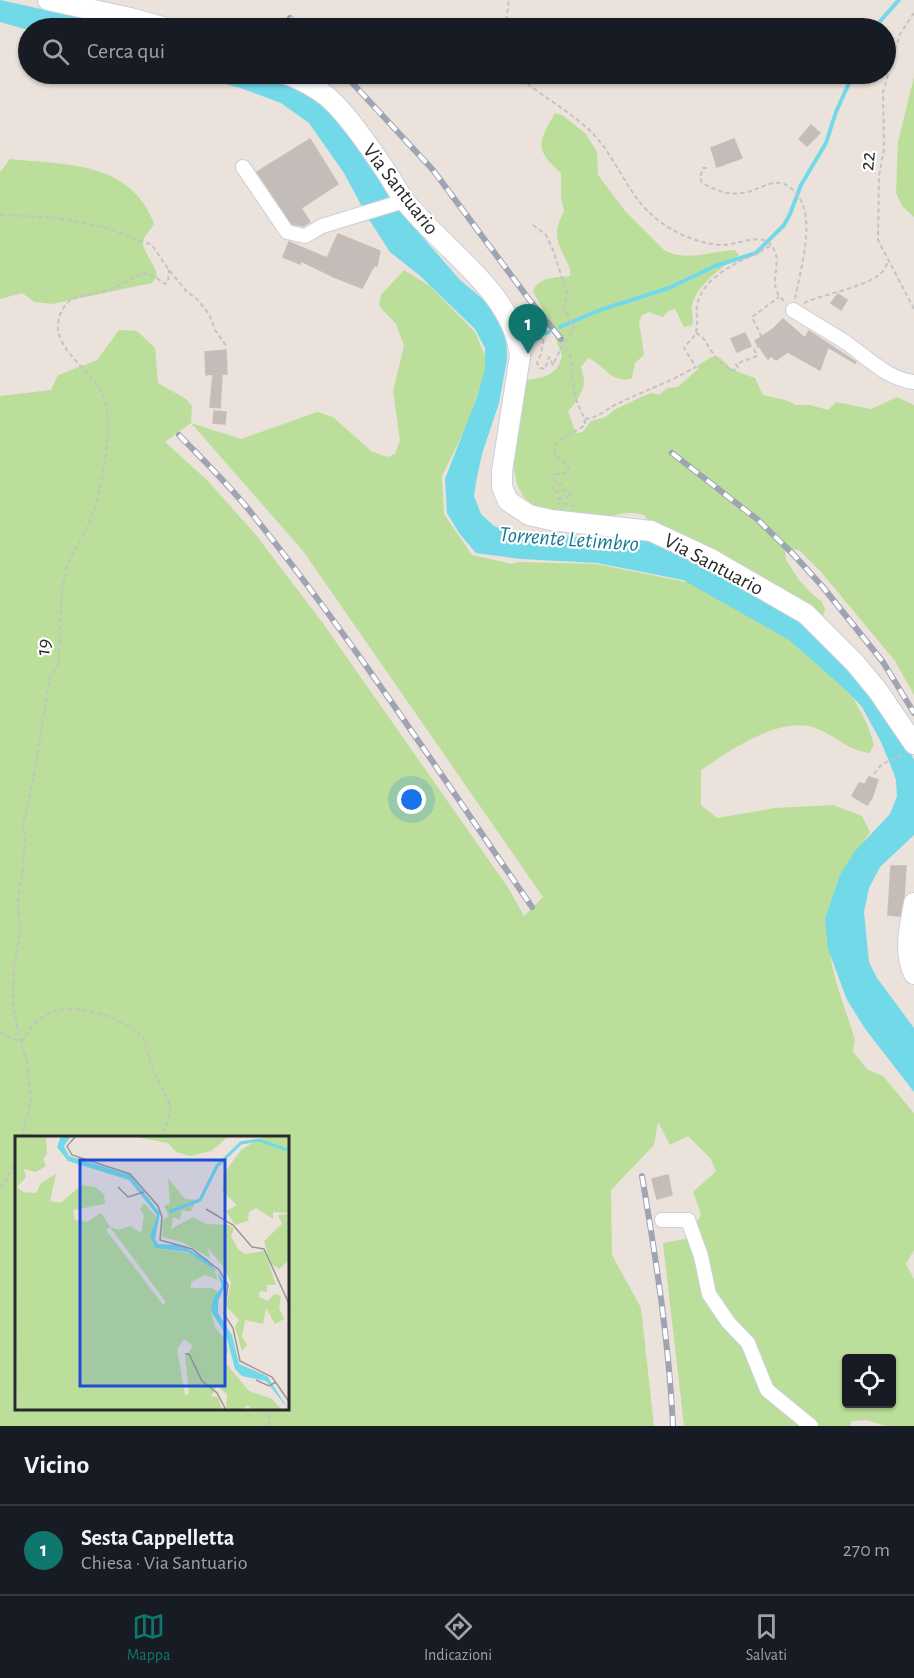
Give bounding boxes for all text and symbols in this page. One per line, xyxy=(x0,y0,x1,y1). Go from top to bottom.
search box xyxy=(18,18,896,84)
icon: search xyxy=(39,35,72,68)
text: Cerca qui xyxy=(87,40,165,62)
street label: Via Santuario xyxy=(359,140,442,239)
street label: 22 xyxy=(856,150,879,172)
pin: 1 xyxy=(508,304,548,354)
water label: Torrente Letimbro xyxy=(498,523,639,555)
street label: Via Santuario xyxy=(661,530,767,599)
street label: 19 xyxy=(32,637,55,657)
your location xyxy=(397,785,426,814)
inset map xyxy=(15,1136,290,1411)
map controls xyxy=(842,1354,896,1408)
button: locate xyxy=(842,1354,896,1408)
text: Vicino xyxy=(24,1452,89,1478)
text: Sesta Cappelletta xyxy=(81,1527,234,1549)
text: 1 xyxy=(40,1540,47,1560)
text: 270 m xyxy=(843,1540,890,1560)
text: Chiesa · Via Santuario xyxy=(81,1553,247,1573)
tab: Mappa xyxy=(127,1610,170,1665)
tab: Indicazioni xyxy=(424,1610,492,1665)
tab: Salvati xyxy=(746,1610,787,1665)

